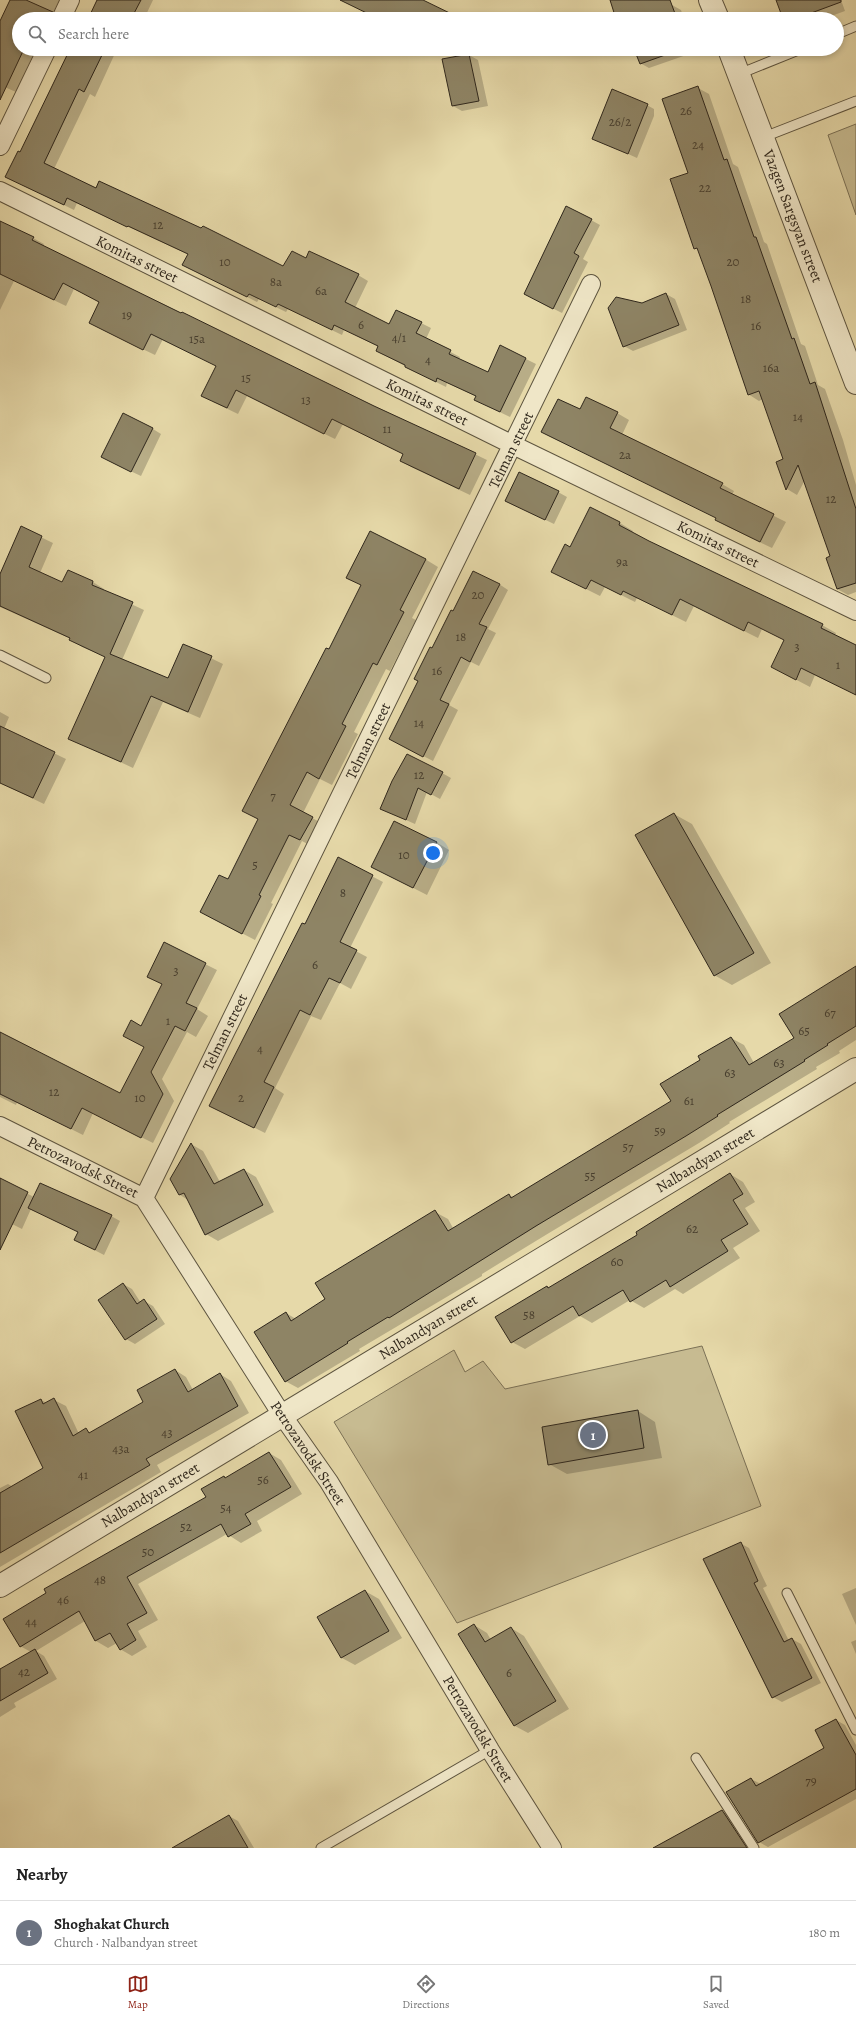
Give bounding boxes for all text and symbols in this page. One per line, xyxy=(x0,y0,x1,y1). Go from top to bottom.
search box xyxy=(12,12,844,56)
icon: search xyxy=(26,23,48,45)
text: Search here xyxy=(58,24,129,44)
house number: 26 xyxy=(680,102,692,119)
house number: 26/2 xyxy=(609,113,631,130)
house number: 24 xyxy=(692,136,704,153)
street label: Vazgen Sargsyan street xyxy=(758,146,828,285)
house number: 22 xyxy=(699,179,711,196)
house number: 12 xyxy=(153,216,163,233)
street label: Komitas street xyxy=(93,230,181,288)
house number: 10 xyxy=(219,253,231,270)
house number: 20 xyxy=(726,253,740,270)
house number: 8a xyxy=(270,273,282,290)
house number: 6a xyxy=(315,282,327,299)
house number: 18 xyxy=(741,290,751,307)
house number: 19 xyxy=(122,306,132,323)
house number: 6 xyxy=(358,316,364,333)
house number: 16 xyxy=(751,317,761,334)
house number: 4/1 xyxy=(392,329,407,346)
house number: 15a xyxy=(189,330,205,347)
house number: 4 xyxy=(425,351,431,368)
house number: 16a xyxy=(763,359,779,376)
house number: 15 xyxy=(241,369,251,386)
street label: Komitas street xyxy=(383,373,471,431)
house number: 13 xyxy=(301,391,311,408)
street label: Telman street xyxy=(484,408,538,492)
house number: 14 xyxy=(793,408,803,425)
house number: 11 xyxy=(383,420,392,437)
house number: 2a xyxy=(619,446,631,463)
house number: 12 xyxy=(826,490,836,507)
street label: Komitas street xyxy=(674,515,762,573)
house number: 9a xyxy=(616,553,628,570)
house number: 20 xyxy=(471,586,485,603)
house number: 18 xyxy=(456,628,466,645)
house number: 3 xyxy=(794,638,800,655)
house number: 1 xyxy=(836,656,841,673)
house number: 16 xyxy=(432,662,442,679)
street label: Telman street xyxy=(341,699,395,783)
house number: 14 xyxy=(414,714,424,731)
house number: 12 xyxy=(414,766,424,783)
house number: 7 xyxy=(270,787,276,804)
your location xyxy=(423,843,443,863)
house number: 10 xyxy=(398,846,410,863)
house number: 5 xyxy=(252,856,258,873)
house number: 8 xyxy=(340,884,346,901)
house number: 6 xyxy=(312,956,318,973)
house number: 3 xyxy=(173,962,179,979)
street label: Telman street xyxy=(198,990,252,1074)
house number: 67 xyxy=(824,1004,836,1021)
house number: 1 xyxy=(166,1012,171,1029)
house number: 65 xyxy=(798,1022,810,1039)
house number: 4 xyxy=(257,1040,263,1057)
house number: 63 xyxy=(773,1054,785,1071)
house number: 63 xyxy=(724,1064,736,1081)
house number: 12 xyxy=(49,1083,59,1100)
house number: 10 xyxy=(134,1089,146,1106)
house number: 2 xyxy=(238,1089,244,1106)
house number: 61 xyxy=(684,1092,695,1109)
house number: 59 xyxy=(654,1122,666,1139)
street label: Nalbandyan street xyxy=(652,1123,758,1197)
street label: Petrozavodsk Street xyxy=(24,1131,142,1203)
house number: 57 xyxy=(622,1138,634,1155)
house number: 55 xyxy=(584,1167,596,1184)
house number: 62 xyxy=(686,1220,698,1237)
house number: 60 xyxy=(611,1253,624,1270)
street label: Nalbandyan street xyxy=(375,1290,481,1364)
house number: 58 xyxy=(523,1306,535,1323)
street label: Petrozavodsk Street xyxy=(266,1397,350,1509)
pin: 1 xyxy=(580,1420,606,1450)
house number: 43 xyxy=(161,1424,173,1441)
house number: 43a xyxy=(112,1440,130,1457)
street label: Nalbandyan street xyxy=(97,1458,203,1532)
house number: 41 xyxy=(78,1466,89,1483)
house number: 56 xyxy=(257,1471,269,1488)
house number: 54 xyxy=(220,1499,232,1516)
house number: 52 xyxy=(180,1518,192,1535)
house number: 50 xyxy=(142,1543,154,1560)
house number: 48 xyxy=(94,1571,106,1588)
house number: 46 xyxy=(57,1591,69,1608)
house number: 44 xyxy=(25,1613,37,1630)
house number: 42 xyxy=(18,1663,30,1680)
house number: 6 xyxy=(506,1664,512,1681)
street label: Petrozavodsk Street xyxy=(438,1672,518,1786)
house number: 79 xyxy=(805,1772,817,1789)
text: Nearby xyxy=(16,1863,67,1886)
text: Shoghakat Church xyxy=(54,1914,170,1934)
text: 1 xyxy=(27,1924,31,1941)
text: 180 m xyxy=(809,1924,840,1941)
text: Church · Nalbandyan street xyxy=(54,1934,198,1951)
tab: Map xyxy=(127,1973,149,2012)
tab: Directions xyxy=(402,1973,450,2012)
tab: Saved xyxy=(703,1973,729,2012)

